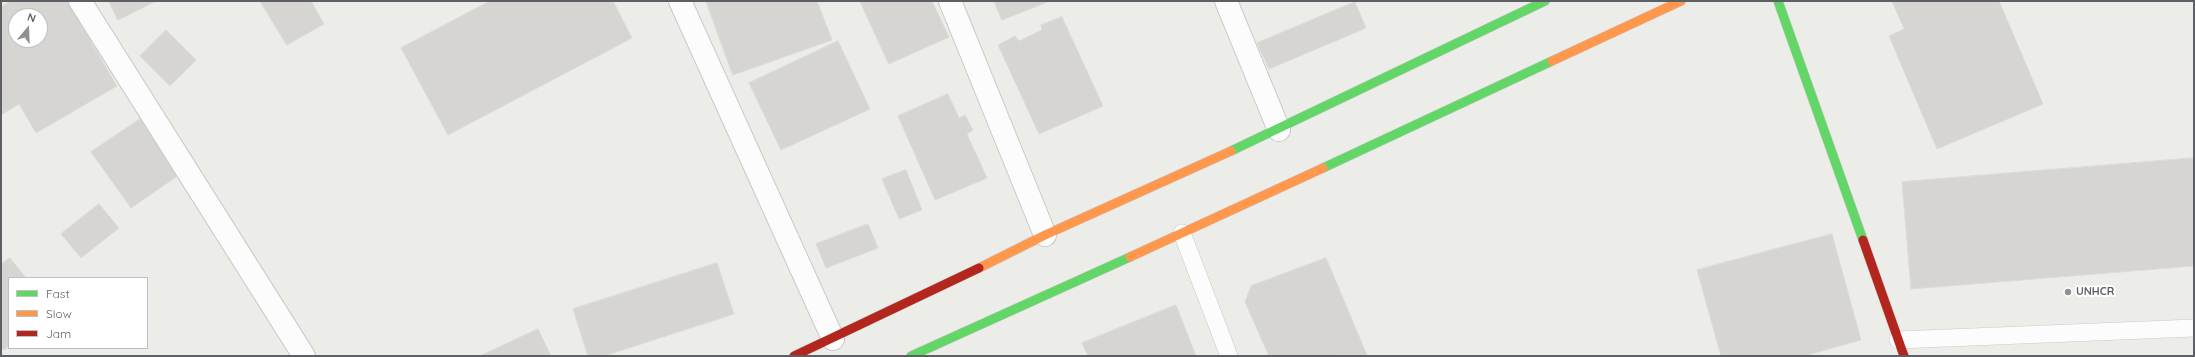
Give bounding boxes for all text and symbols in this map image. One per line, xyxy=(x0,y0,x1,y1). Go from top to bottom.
north arrow xyxy=(8,8,48,48)
text: N xyxy=(25,10,38,26)
legend xyxy=(8,277,148,349)
place label: UNHCR xyxy=(2076,285,2114,299)
text: Fast xyxy=(46,286,70,301)
marker: UNHCR xyxy=(2063,287,2073,297)
text: Slow xyxy=(46,306,72,321)
text: Jam xyxy=(46,326,71,341)

